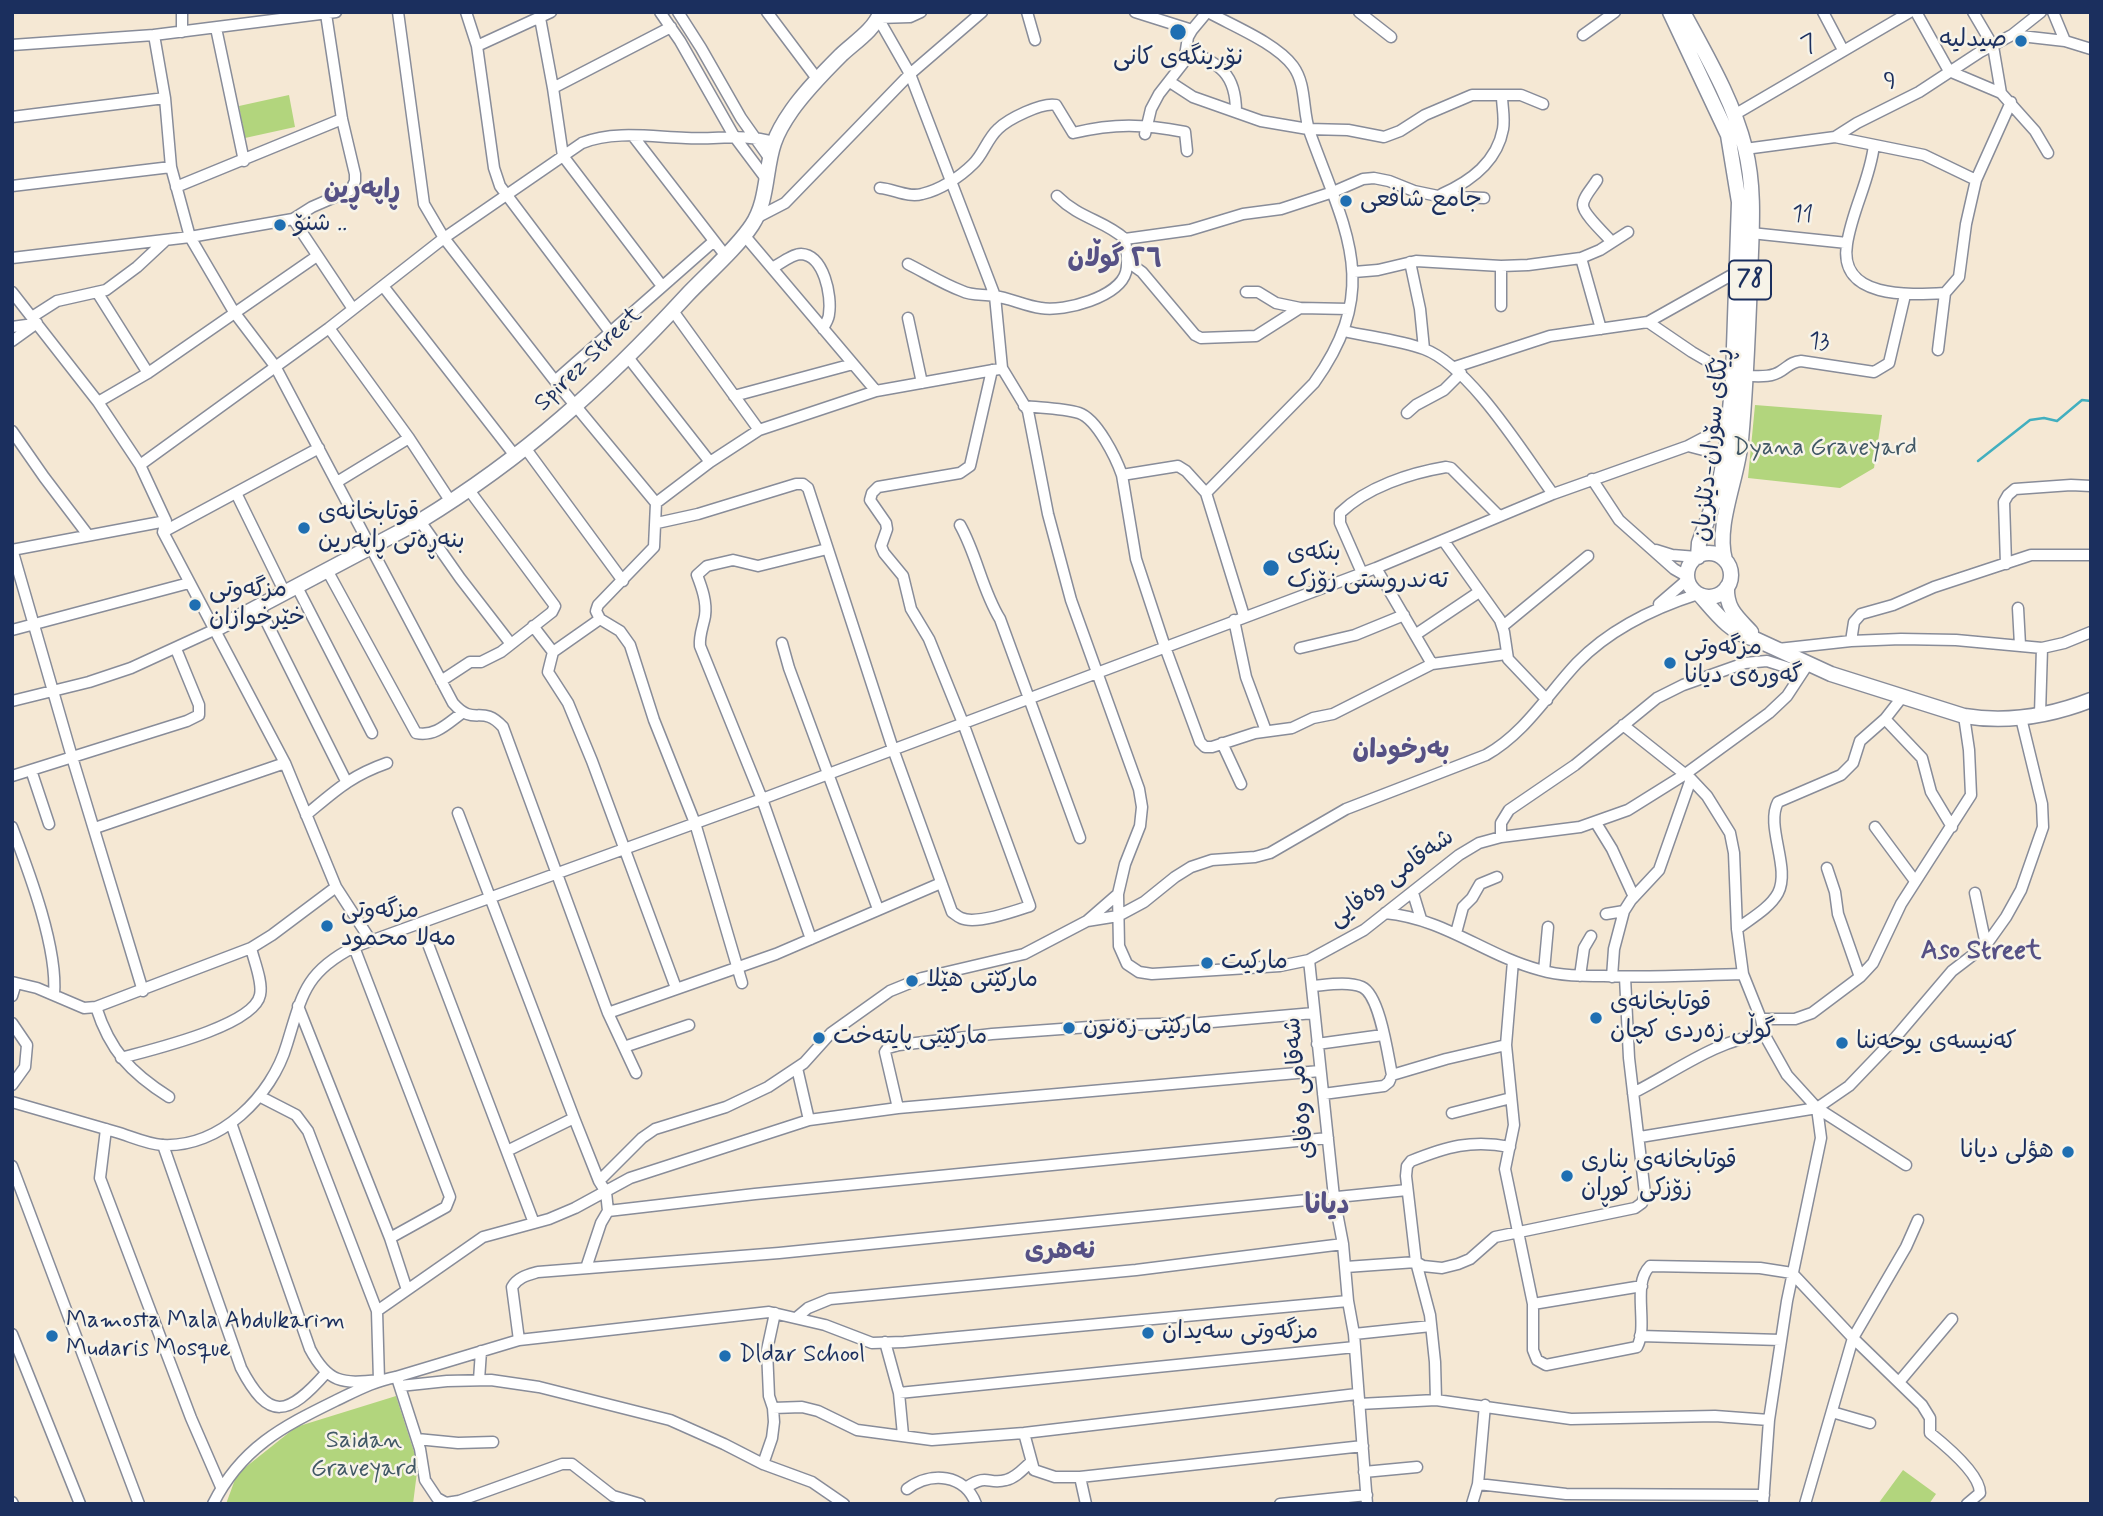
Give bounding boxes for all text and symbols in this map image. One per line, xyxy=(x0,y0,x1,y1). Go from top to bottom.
marker: نۆرینگەی کانی xyxy=(1168,22,1188,42)
place label: صیدلیە xyxy=(1940,27,2007,55)
street label: 7 xyxy=(1797,29,1825,61)
marker: صیدلیە xyxy=(2013,33,2029,49)
place label: نۆرینگەی کانی xyxy=(1113,45,1243,73)
street label: 9 xyxy=(1880,66,1904,98)
district label: ڕاپەڕین xyxy=(324,176,400,208)
place label: جامع شافعی xyxy=(1360,187,1482,215)
marker: جامع شافعی xyxy=(1338,193,1354,209)
street label: 11 xyxy=(1790,200,1814,232)
place label: شنۆ .. xyxy=(294,211,347,239)
marker: شنۆ .. xyxy=(272,217,288,233)
district label: ٢٦ گوڵان xyxy=(1068,245,1162,277)
road number: 78 xyxy=(1729,260,1771,300)
street label: Spirez Street xyxy=(529,302,649,418)
street label: 13 xyxy=(1807,328,1831,358)
street label: ڕێگای سۆران-دێلزیان xyxy=(1689,347,1737,543)
park label: Dyana Graveyard xyxy=(1733,435,1917,463)
place label: قوتابخانەی بنەڕەتی ڕاپەرین xyxy=(318,500,465,556)
marker: قوتابخانەی بنەڕەتی ڕاپەرین xyxy=(296,520,312,536)
place label: بنکەی تەندروستی زۆزک xyxy=(1287,540,1448,596)
marker: بنکەی تەندروستی زۆزک xyxy=(1261,558,1281,578)
place label: مزگەوتی خێرخوازان xyxy=(209,577,305,633)
marker: مزگەوتی خێرخوازان xyxy=(187,597,203,613)
place label: مزگەوتی گەورەی دیانا xyxy=(1684,635,1803,691)
marker: مزگەوتی گەورەی دیانا xyxy=(1662,655,1678,671)
district label: بەرخودان xyxy=(1352,736,1450,768)
street label: شەقامی وەفایی xyxy=(1324,824,1460,934)
place label: مزگه‌وتی مه‌لا محمود xyxy=(341,898,456,954)
marker: مزگه‌وتی مه‌لا محمود xyxy=(319,918,335,934)
district label: Aso Street xyxy=(1921,937,2041,969)
place label: ماركيت xyxy=(1221,949,1288,977)
marker: ماركيت xyxy=(1199,955,1215,971)
place label: مارکێتی هێلا xyxy=(926,967,1038,995)
marker: مارکێتی هێلا xyxy=(904,973,920,989)
place label: قوتابخانەی گوڵی زەردی کچان xyxy=(1610,990,1776,1046)
marker: قوتابخانەی گوڵی زەردی کچان xyxy=(1588,1010,1604,1026)
place label: مارکێتی زەنون xyxy=(1083,1014,1212,1042)
street label: شەقامی وەفای xyxy=(1279,1015,1323,1161)
marker: مارکێتی زەنون xyxy=(1061,1020,1077,1036)
place label: مارکێتی پایتەخت xyxy=(833,1024,987,1052)
place label: کەنیسەی یوحەننا xyxy=(1856,1029,2017,1057)
marker: مارکێتی پایتەخت xyxy=(811,1030,827,1046)
marker: کەنیسەی یوحەننا xyxy=(1834,1035,1850,1051)
place label: هؤلى ديانا xyxy=(1960,1138,2054,1166)
marker: هؤلى ديانا xyxy=(2060,1144,2076,1160)
place label: قوتابخانەی بناری زۆزکی کوڕان xyxy=(1581,1148,1737,1204)
marker: قوتابخانەی بناری زۆزکی کوڕان xyxy=(1559,1168,1575,1184)
district label: دیانا xyxy=(1305,1190,1349,1224)
district label: نەھری xyxy=(1025,1237,1095,1269)
place label: Mamosta Mala Abdulkarim Mudaris Mosque xyxy=(66,1308,345,1364)
place label: مزگەوتی سەیدان xyxy=(1162,1319,1318,1347)
marker: مزگەوتی سەیدان xyxy=(1140,1325,1156,1341)
marker: Mamosta Mala Abdulkarim Mudaris Mosque xyxy=(44,1328,60,1344)
place label: Dldar School xyxy=(739,1342,865,1370)
marker: Dldar School xyxy=(717,1348,733,1364)
park label: Saidan Graveyard xyxy=(311,1428,417,1484)

